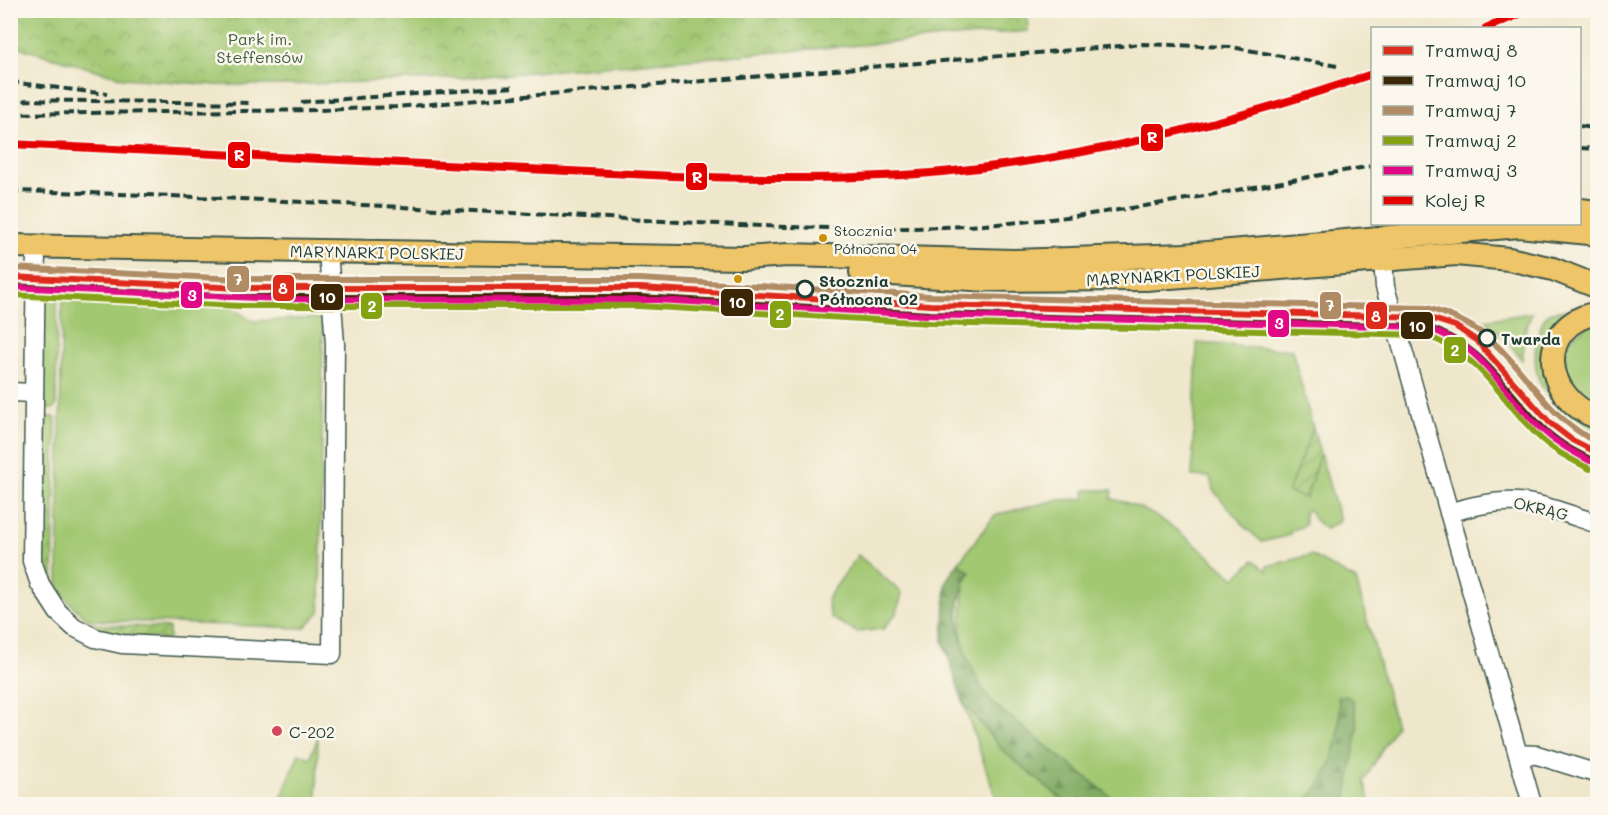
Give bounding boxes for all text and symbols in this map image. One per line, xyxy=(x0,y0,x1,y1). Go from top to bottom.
legend xyxy=(1371,27,1581,225)
park label: Park im. Steffensów xyxy=(217,28,303,67)
text: Tramwaj 8 xyxy=(1425,38,1518,62)
text: Tramwaj 10 xyxy=(1425,68,1526,92)
text: Tramwaj 7 xyxy=(1425,98,1517,122)
line badge: R xyxy=(1140,123,1164,152)
text: R xyxy=(1146,126,1158,147)
text: Tramwaj 2 xyxy=(1425,128,1517,152)
line badge: R xyxy=(227,141,251,169)
text: R xyxy=(233,144,245,165)
text: Tramwaj 3 xyxy=(1425,158,1517,182)
line badge: R xyxy=(685,162,708,191)
text: R xyxy=(691,166,703,187)
text: Kolej R xyxy=(1425,188,1486,212)
place label: Stocznia Północna 04 xyxy=(834,221,918,258)
marker: Stocznia Północna 04 xyxy=(817,232,829,244)
street label: MARYNARKI POLSKIEJ xyxy=(290,240,464,264)
street label: MARYNARKI POLSKIEJ xyxy=(1086,260,1261,290)
line badge: 7 xyxy=(226,265,250,293)
text: 7 xyxy=(234,268,243,289)
place label: Stocznia Północna 02 xyxy=(819,270,918,309)
unlabelled marker xyxy=(732,273,744,285)
line badge: 8 xyxy=(272,274,295,302)
text: 8 xyxy=(278,277,288,298)
marker: Stocznia Północna 02 xyxy=(796,280,814,298)
line badge: 3 xyxy=(180,281,203,309)
line badge: 10 xyxy=(310,283,344,311)
text: 3 xyxy=(187,284,197,305)
text: 10 xyxy=(318,286,336,307)
line badge: 10 xyxy=(720,288,754,317)
text: 10 xyxy=(728,291,746,312)
line badge: 7 xyxy=(1319,291,1342,320)
line badge: 2 xyxy=(360,292,383,320)
text: 7 xyxy=(1326,294,1335,315)
text: 2 xyxy=(368,295,377,316)
line badge: 2 xyxy=(769,300,792,329)
line badge: 8 xyxy=(1365,301,1388,330)
text: 2 xyxy=(776,303,785,324)
text: 8 xyxy=(1371,305,1381,326)
line badge: 3 xyxy=(1267,309,1290,338)
line badge: 10 xyxy=(1400,311,1434,340)
text: 3 xyxy=(1274,312,1284,333)
text: 10 xyxy=(1408,315,1426,336)
place label: Twarda xyxy=(1501,328,1561,349)
marker: Twarda xyxy=(1478,329,1496,347)
line badge: 2 xyxy=(1443,336,1467,364)
text: 2 xyxy=(1451,339,1460,360)
street label: OKRĄG xyxy=(1512,492,1571,525)
place label: C-202 xyxy=(289,721,335,742)
marker: C-202 xyxy=(270,724,284,738)

